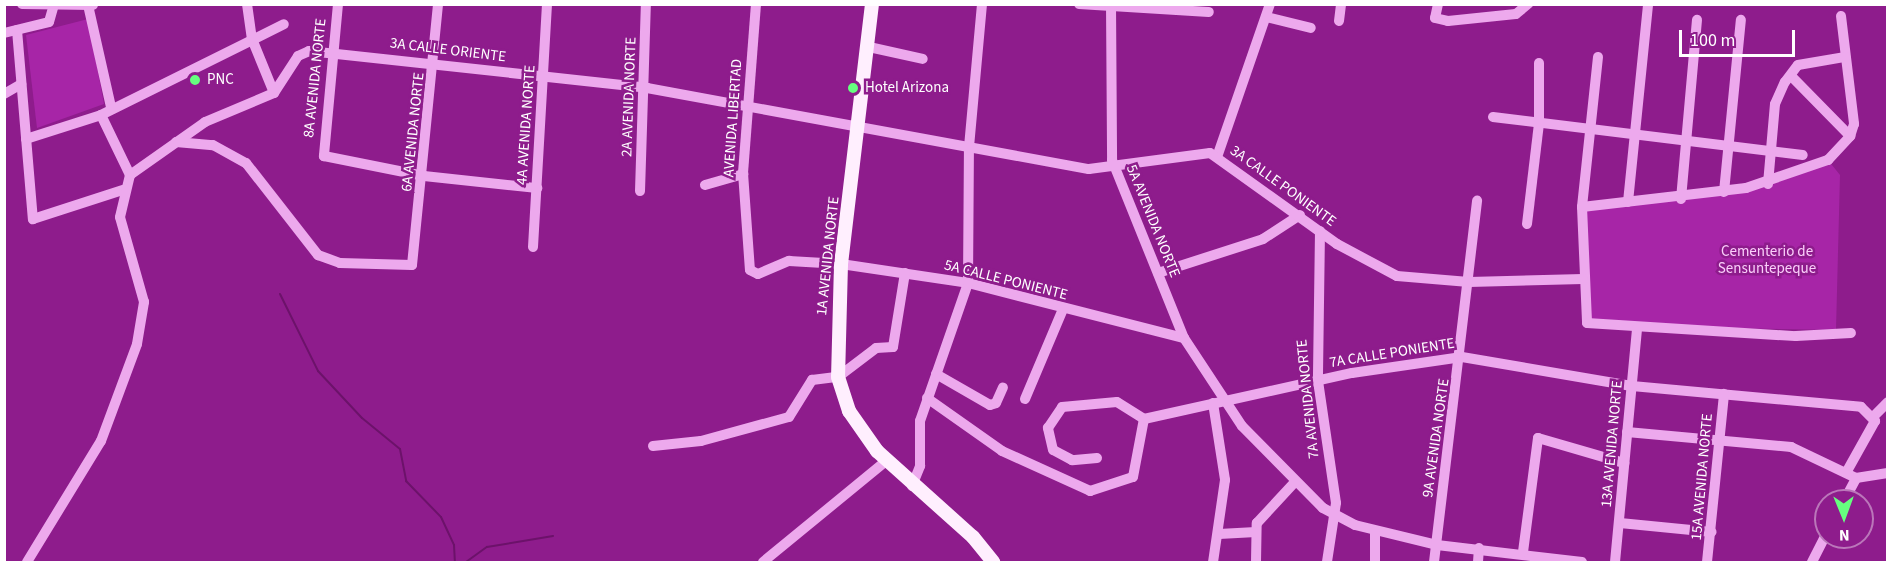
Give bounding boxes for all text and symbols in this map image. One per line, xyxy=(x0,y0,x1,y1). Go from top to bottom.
street label: 8A AVENIDA NORTE xyxy=(300,17,330,139)
scale bar xyxy=(1682,18,1798,56)
text: 100 m xyxy=(1690,28,1735,53)
street label: 3A CALLE ORIENTE xyxy=(389,34,507,66)
street label: 2A AVENIDA NORTE xyxy=(618,37,640,157)
street label: AVENIDA LIBERTAD xyxy=(720,58,746,178)
street label: 4A AVENIDA NORTE xyxy=(513,65,539,185)
place label: PNC xyxy=(207,71,234,89)
street label: 6A AVENIDA NORTE xyxy=(398,71,428,193)
marker: PNC xyxy=(188,73,202,87)
place label: Hotel Arizona xyxy=(865,79,949,97)
marker: Hotel Arizona xyxy=(846,81,860,95)
street label: 3A CALLE PONIENTE xyxy=(1227,142,1339,230)
street label: 5A AVENIDA NORTE xyxy=(1122,162,1184,280)
street label: 1A AVENIDA NORTE xyxy=(813,195,843,317)
park label: Cementerio de Sensuntepeque xyxy=(1718,242,1816,277)
street label: 5A CALLE PONIENTE xyxy=(942,256,1070,304)
street label: 7A CALLE PONIENTE xyxy=(1328,334,1456,372)
street label: 7A AVENIDA NORTE xyxy=(1293,338,1323,460)
street label: 9A AVENIDA NORTE xyxy=(1419,377,1453,499)
street label: 13A AVENIDA NORTE xyxy=(1597,380,1627,508)
street label: 15A AVENIDA NORTE xyxy=(1687,413,1717,541)
north arrow xyxy=(1814,489,1874,549)
text: N xyxy=(1839,524,1850,546)

